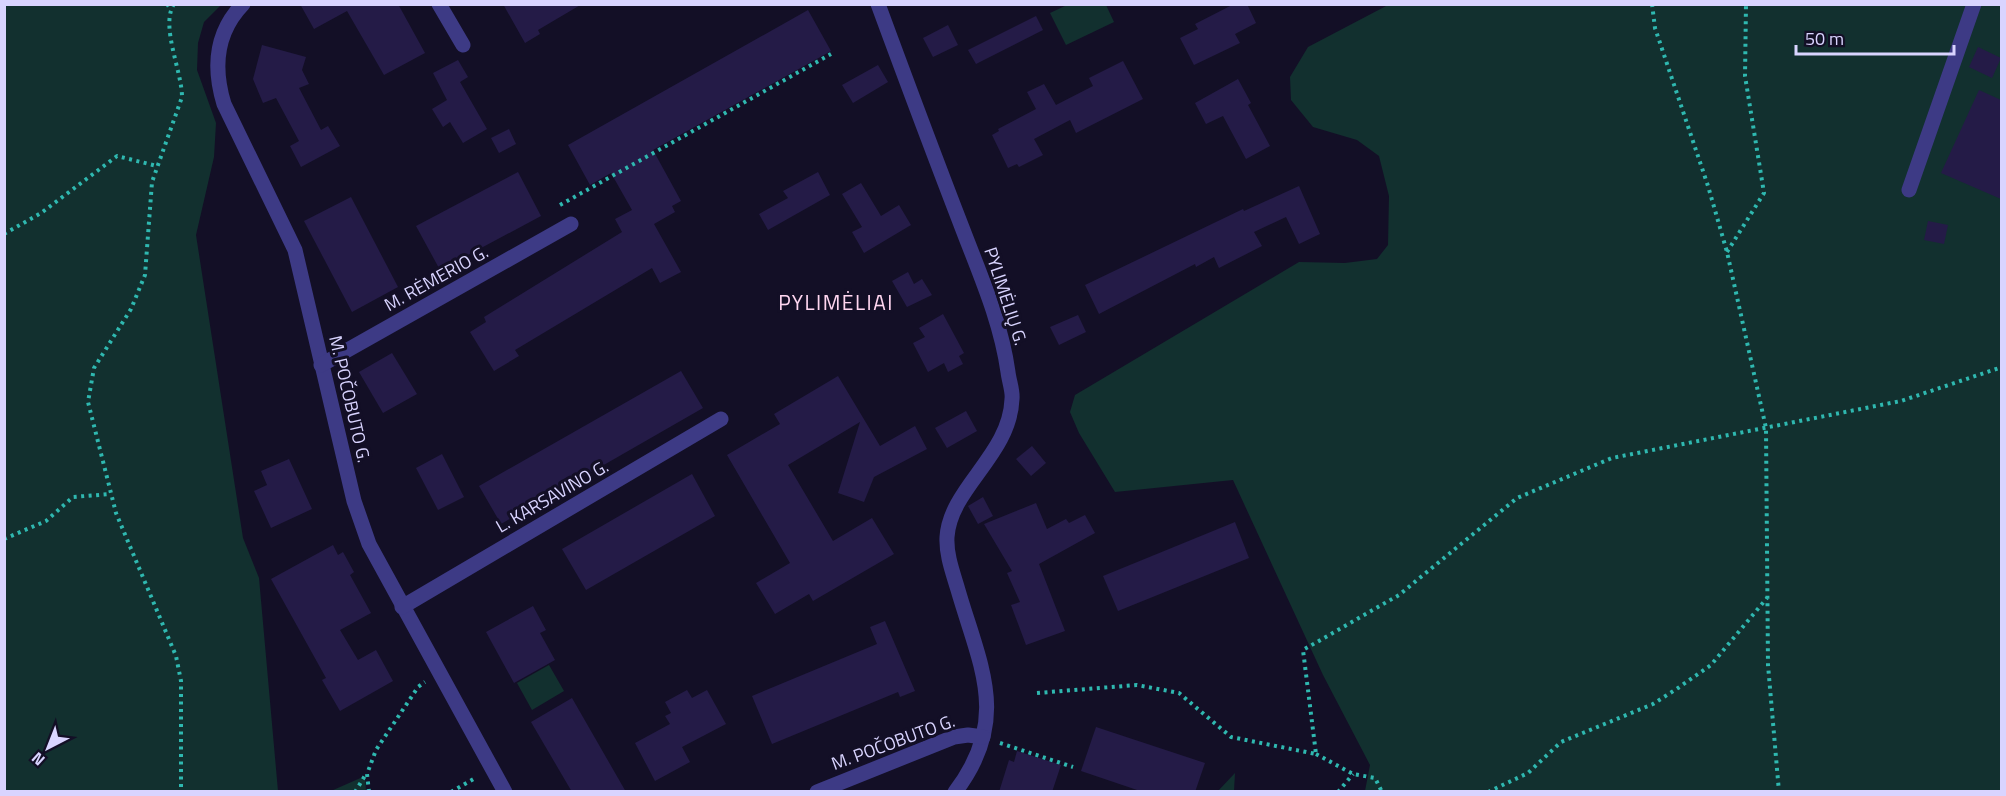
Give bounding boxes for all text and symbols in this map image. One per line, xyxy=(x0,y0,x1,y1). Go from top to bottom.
scale bar xyxy=(1796,18,1954,56)
text: 50 m xyxy=(1805,25,1844,52)
street label: M. RĖMERIO G. xyxy=(379,238,493,318)
street label: PYLIMĖLIŲ G. xyxy=(977,243,1035,349)
district label: PYLIMĖLIAI xyxy=(778,286,894,318)
street label: M. POČOBUTO G. xyxy=(322,333,378,465)
street label: L. KARSAVINO G. xyxy=(491,453,613,539)
street label: M. POČOBUTO G. xyxy=(827,707,959,777)
north arrow xyxy=(18,718,78,778)
text: N xyxy=(26,747,50,772)

